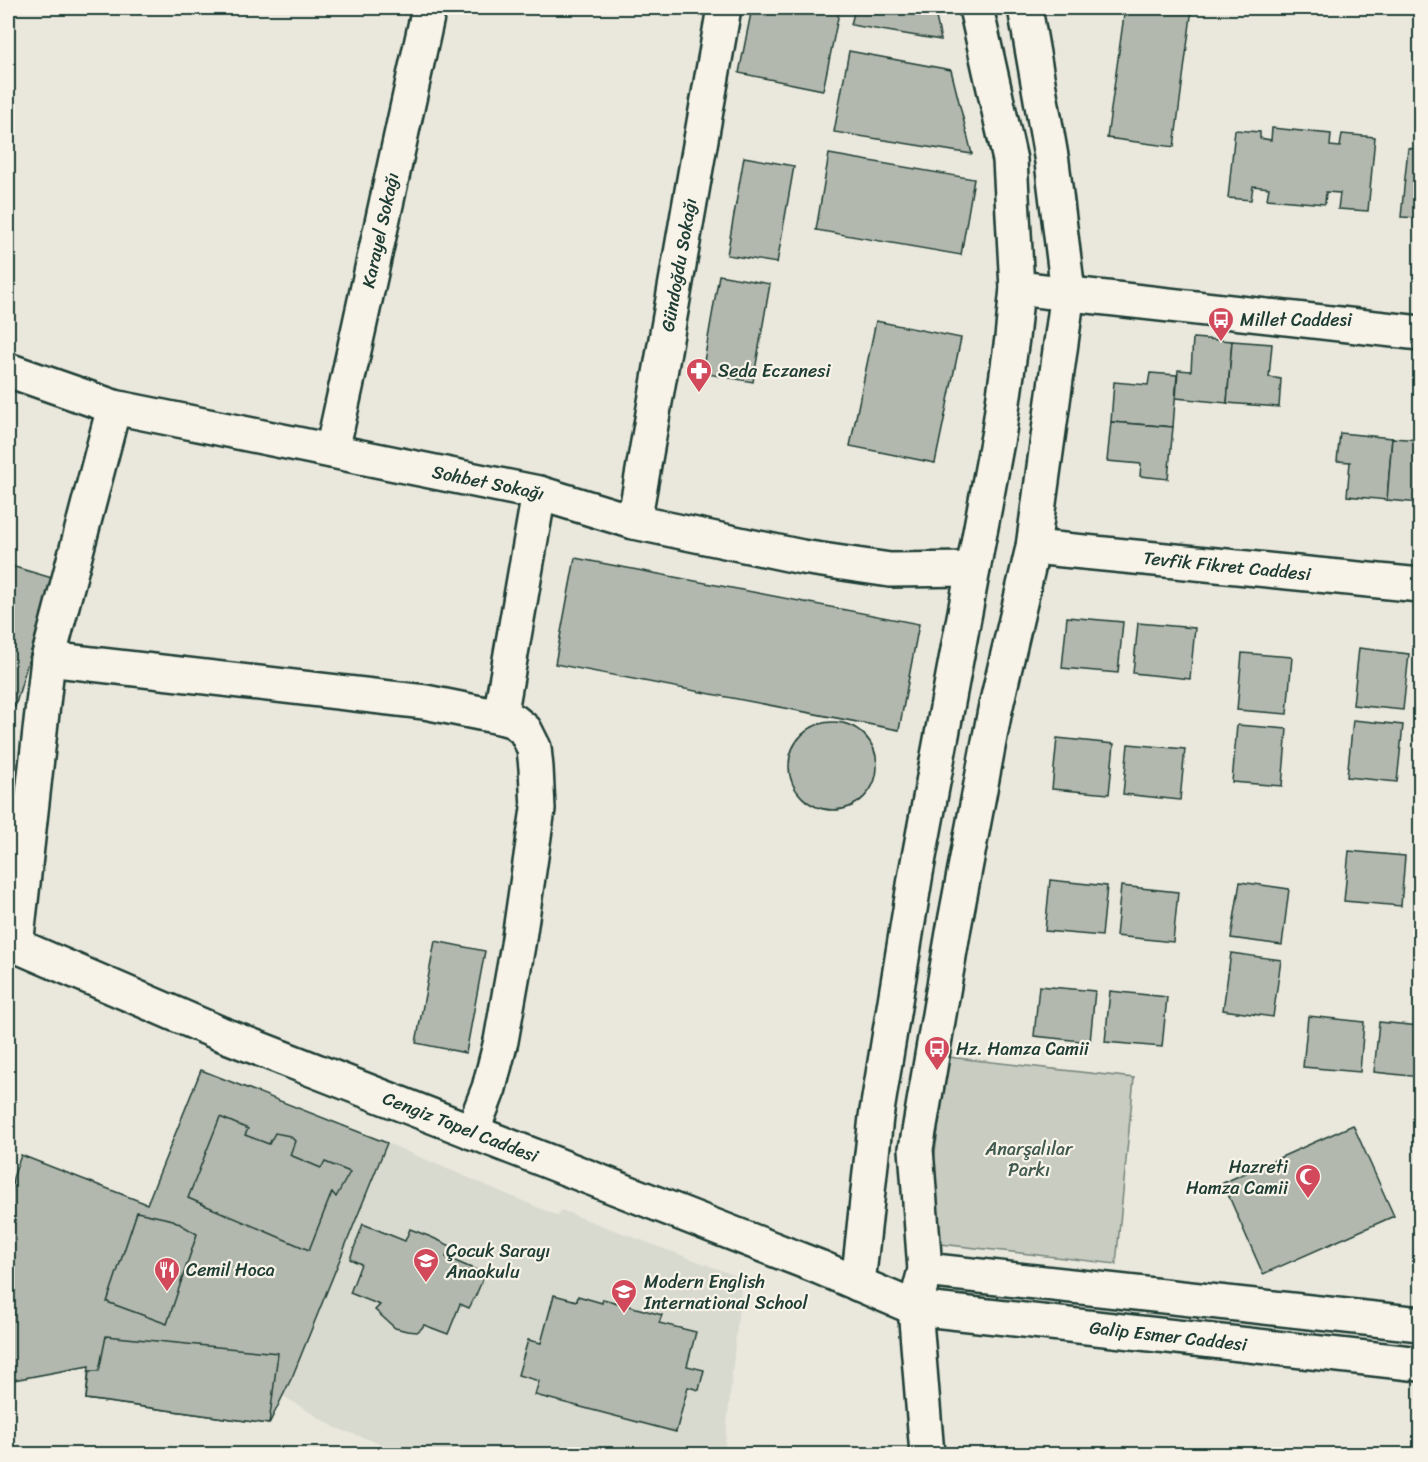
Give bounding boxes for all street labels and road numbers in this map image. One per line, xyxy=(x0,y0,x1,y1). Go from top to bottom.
street label: Karayel Sokağı xyxy=(352,169,409,291)
street label: Gündoğdu Sokağı xyxy=(652,196,706,334)
street label: Sohbet Sokağı xyxy=(429,456,548,510)
street label: Tevfik Fikret Caddesi xyxy=(1142,542,1313,590)
street label: Cengiz Topel Caddesi xyxy=(378,1082,544,1172)
street label: Galip Esmer Caddesi xyxy=(1088,1311,1250,1361)

